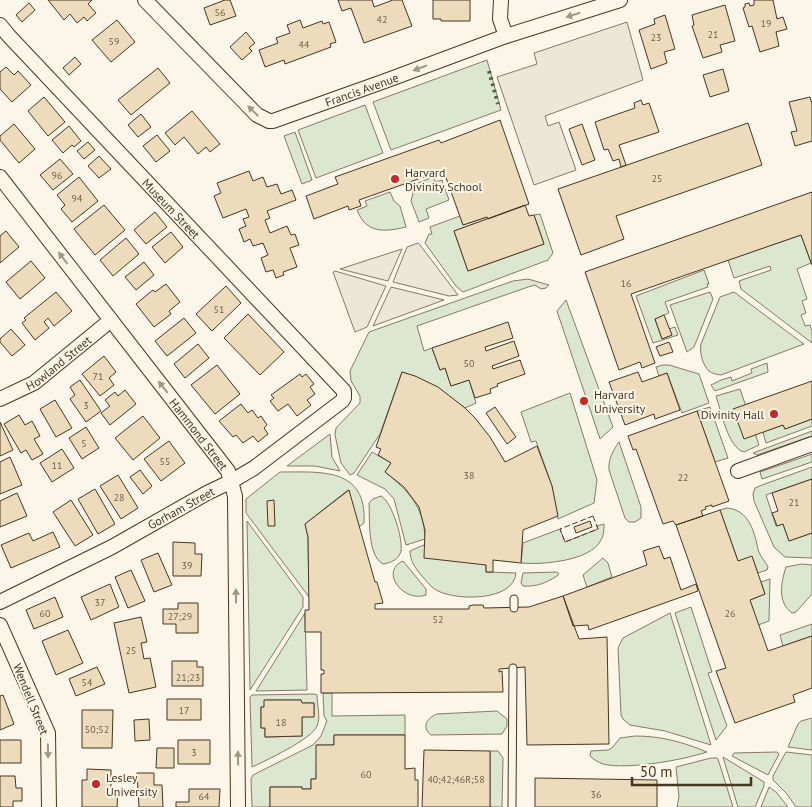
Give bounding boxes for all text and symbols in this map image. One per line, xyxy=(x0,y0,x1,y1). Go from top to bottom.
house number: 56 xyxy=(215,6,225,19)
one-way arrow xyxy=(566,11,581,19)
house number: 42 xyxy=(377,13,387,26)
house number: 19 xyxy=(761,17,771,30)
house number: 21 xyxy=(708,28,718,41)
house number: 23 xyxy=(651,31,661,44)
house number: 59 xyxy=(109,35,119,48)
house number: 44 xyxy=(299,38,310,51)
one-way arrow xyxy=(412,64,427,72)
street label: Francis Avenue xyxy=(323,69,400,109)
one-way arrow xyxy=(247,105,259,117)
place label: Harvard Divinity School xyxy=(405,165,482,194)
house number: 96 xyxy=(52,169,62,182)
house number: 25 xyxy=(652,172,662,185)
marker: Harvard Divinity School xyxy=(389,173,401,185)
street label: Museum Street xyxy=(140,175,203,241)
house number: 94 xyxy=(72,192,83,205)
one-way arrow xyxy=(58,252,69,265)
house number: 16 xyxy=(621,277,631,290)
house number: 51 xyxy=(214,303,224,316)
street label: Howland Street xyxy=(23,332,94,393)
house number: 50 xyxy=(464,357,475,370)
house number: 71 xyxy=(93,370,103,383)
one-way arrow xyxy=(158,380,168,393)
place label: Harvard University xyxy=(594,387,646,416)
street label: Hammond Street xyxy=(167,395,232,473)
marker: Harvard University xyxy=(578,395,590,407)
house number: 3 xyxy=(83,399,89,412)
place label: Divinity Hall xyxy=(701,407,764,422)
marker: Divinity Hall xyxy=(768,408,780,420)
house number: 5 xyxy=(81,437,87,450)
house number: 55 xyxy=(160,455,170,468)
house number: 11 xyxy=(52,459,62,472)
house number: 38 xyxy=(464,469,474,482)
house number: 22 xyxy=(678,471,688,484)
street label: Gorham Street xyxy=(145,484,217,532)
house number: 28 xyxy=(114,491,124,504)
house number: 21 xyxy=(789,496,799,509)
house number: 39 xyxy=(182,559,192,572)
one-way arrow xyxy=(232,588,240,604)
house number: 37 xyxy=(95,596,105,609)
house number: 60 xyxy=(40,607,51,620)
house number: 26 xyxy=(725,607,735,620)
house number: 27;29 xyxy=(168,610,192,623)
house number: 52 xyxy=(433,613,443,626)
house number: 25 xyxy=(126,644,136,657)
street label: Wendell Street xyxy=(10,661,52,737)
house number: 21;23 xyxy=(176,671,200,684)
house number: 54 xyxy=(82,676,93,689)
house number: 17 xyxy=(179,704,189,717)
house number: 18 xyxy=(276,716,286,729)
house number: 50;52 xyxy=(85,723,109,736)
one-way arrow xyxy=(44,743,52,759)
house number: 3 xyxy=(191,746,197,759)
one-way arrow xyxy=(234,750,242,766)
scale bar xyxy=(632,754,751,786)
text: 50 m xyxy=(640,762,673,781)
house number: 60 xyxy=(361,768,372,781)
place label: Lesley University xyxy=(106,770,158,799)
house number: 40;42;46R;58 xyxy=(427,773,485,786)
marker: Lesley University xyxy=(90,778,102,790)
house number: 36 xyxy=(591,788,601,801)
house number: 64 xyxy=(199,790,210,803)

